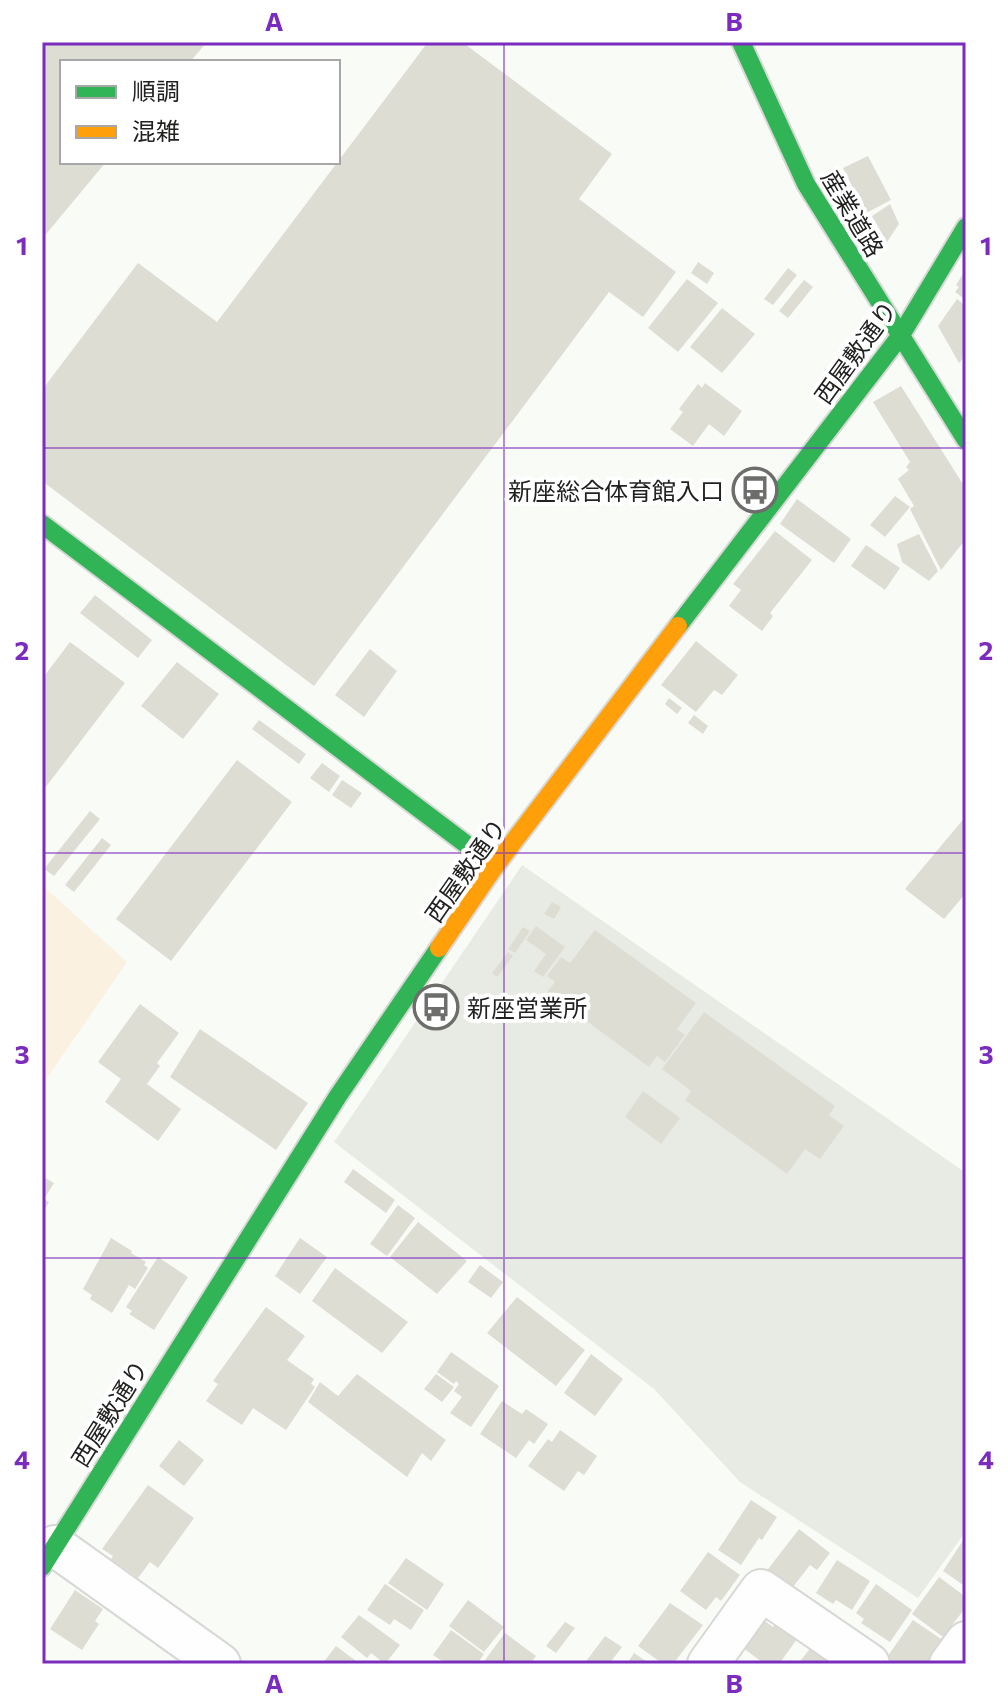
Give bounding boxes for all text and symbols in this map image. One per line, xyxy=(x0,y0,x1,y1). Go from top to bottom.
text: A xyxy=(265,5,284,36)
text: B xyxy=(725,5,743,36)
legend xyxy=(60,60,340,164)
text: 順調 xyxy=(132,76,180,105)
text: 混雑 xyxy=(132,116,180,145)
street label: 産業道路 xyxy=(816,164,890,262)
text: 1 xyxy=(16,229,28,260)
text: 1 xyxy=(980,229,992,260)
street label: 西屋敷通り xyxy=(808,295,902,409)
bus stop icon: 新座総合体育館入口 xyxy=(731,466,779,514)
place label: 新座総合体育館入口 xyxy=(508,476,724,505)
text: 2 xyxy=(15,634,29,665)
text: 2 xyxy=(979,634,993,665)
street label: 西屋敷通り xyxy=(419,813,511,927)
bus stop icon: 新座営業所 xyxy=(412,983,460,1031)
place label: 新座営業所 xyxy=(467,993,587,1022)
text: 3 xyxy=(14,1038,30,1069)
text: 3 xyxy=(978,1038,994,1069)
street label: 西屋敷通り xyxy=(65,1354,153,1472)
text: 4 xyxy=(14,1443,30,1474)
text: 4 xyxy=(978,1443,994,1474)
text: A xyxy=(265,1667,284,1698)
text: B xyxy=(725,1667,743,1698)

